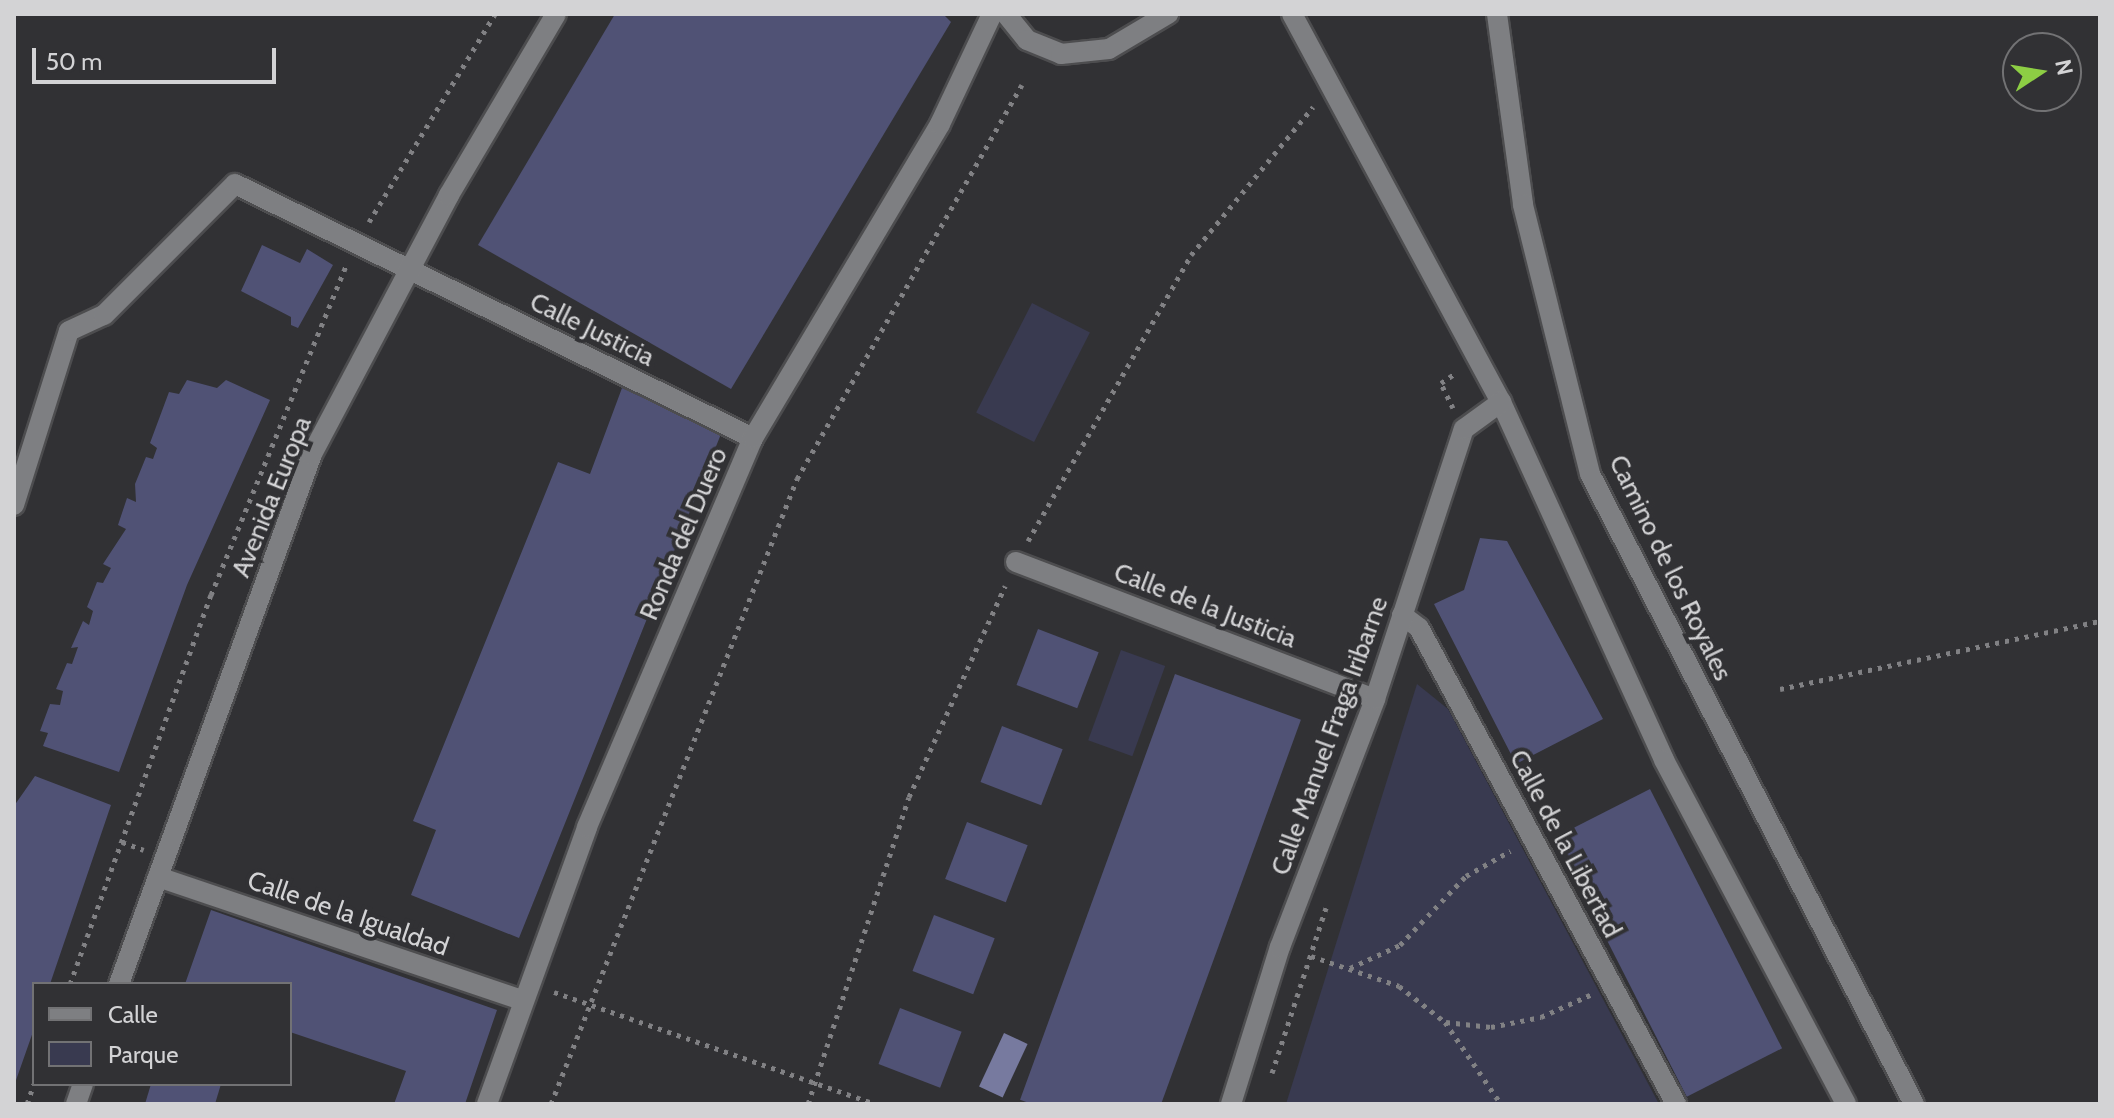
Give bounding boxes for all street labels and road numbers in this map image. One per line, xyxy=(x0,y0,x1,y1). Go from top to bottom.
street label: Calle Justicia xyxy=(525,286,659,374)
street label: Avenida Europa xyxy=(226,412,318,582)
street label: Ronda del Duero xyxy=(634,443,734,625)
street label: Camino de los Royales xyxy=(1602,450,1738,686)
street label: Calle de la Justicia xyxy=(1109,557,1301,655)
street label: Calle Manuel Fraga Iribarne xyxy=(1265,593,1395,879)
street label: Calle de la Libertad xyxy=(1502,745,1628,943)
street label: Calle de la Igualdad xyxy=(243,865,453,963)

